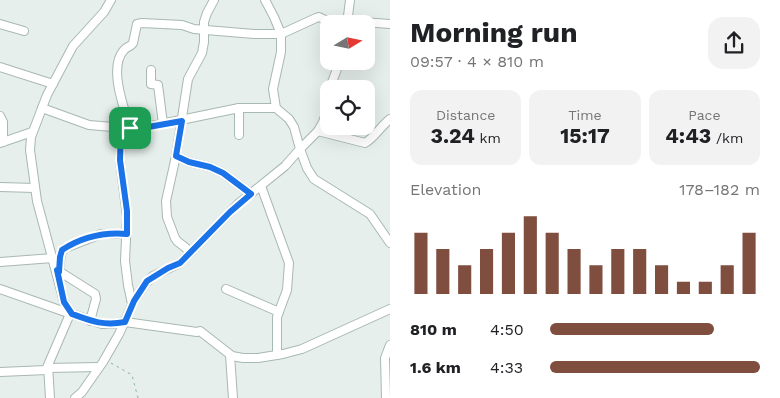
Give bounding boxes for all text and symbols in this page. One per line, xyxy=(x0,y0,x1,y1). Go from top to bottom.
north arrow xyxy=(320,15,375,70)
map controls xyxy=(320,15,375,135)
text: Morning run xyxy=(410,16,578,49)
button: share xyxy=(708,17,760,69)
text: 09:57 · 4 × 810 m xyxy=(410,52,544,71)
button: locate xyxy=(320,80,375,135)
pin xyxy=(109,107,151,149)
text: Distance xyxy=(436,107,495,123)
text: Time xyxy=(568,107,602,123)
text: Pace xyxy=(688,107,721,123)
icon: arrive xyxy=(116,114,144,142)
text: 3.24 xyxy=(430,123,475,148)
text: 15:17 xyxy=(560,123,610,148)
text: 4:43 xyxy=(665,123,711,148)
text: km xyxy=(475,130,501,146)
text: /km xyxy=(711,130,743,146)
text: Elevation xyxy=(410,180,481,199)
text: 178–182 m xyxy=(679,180,760,199)
text: 810 m xyxy=(410,320,457,339)
text: 4:50 xyxy=(490,320,524,339)
text: 1.6 km xyxy=(410,358,461,377)
text: 4:33 xyxy=(490,358,523,377)

